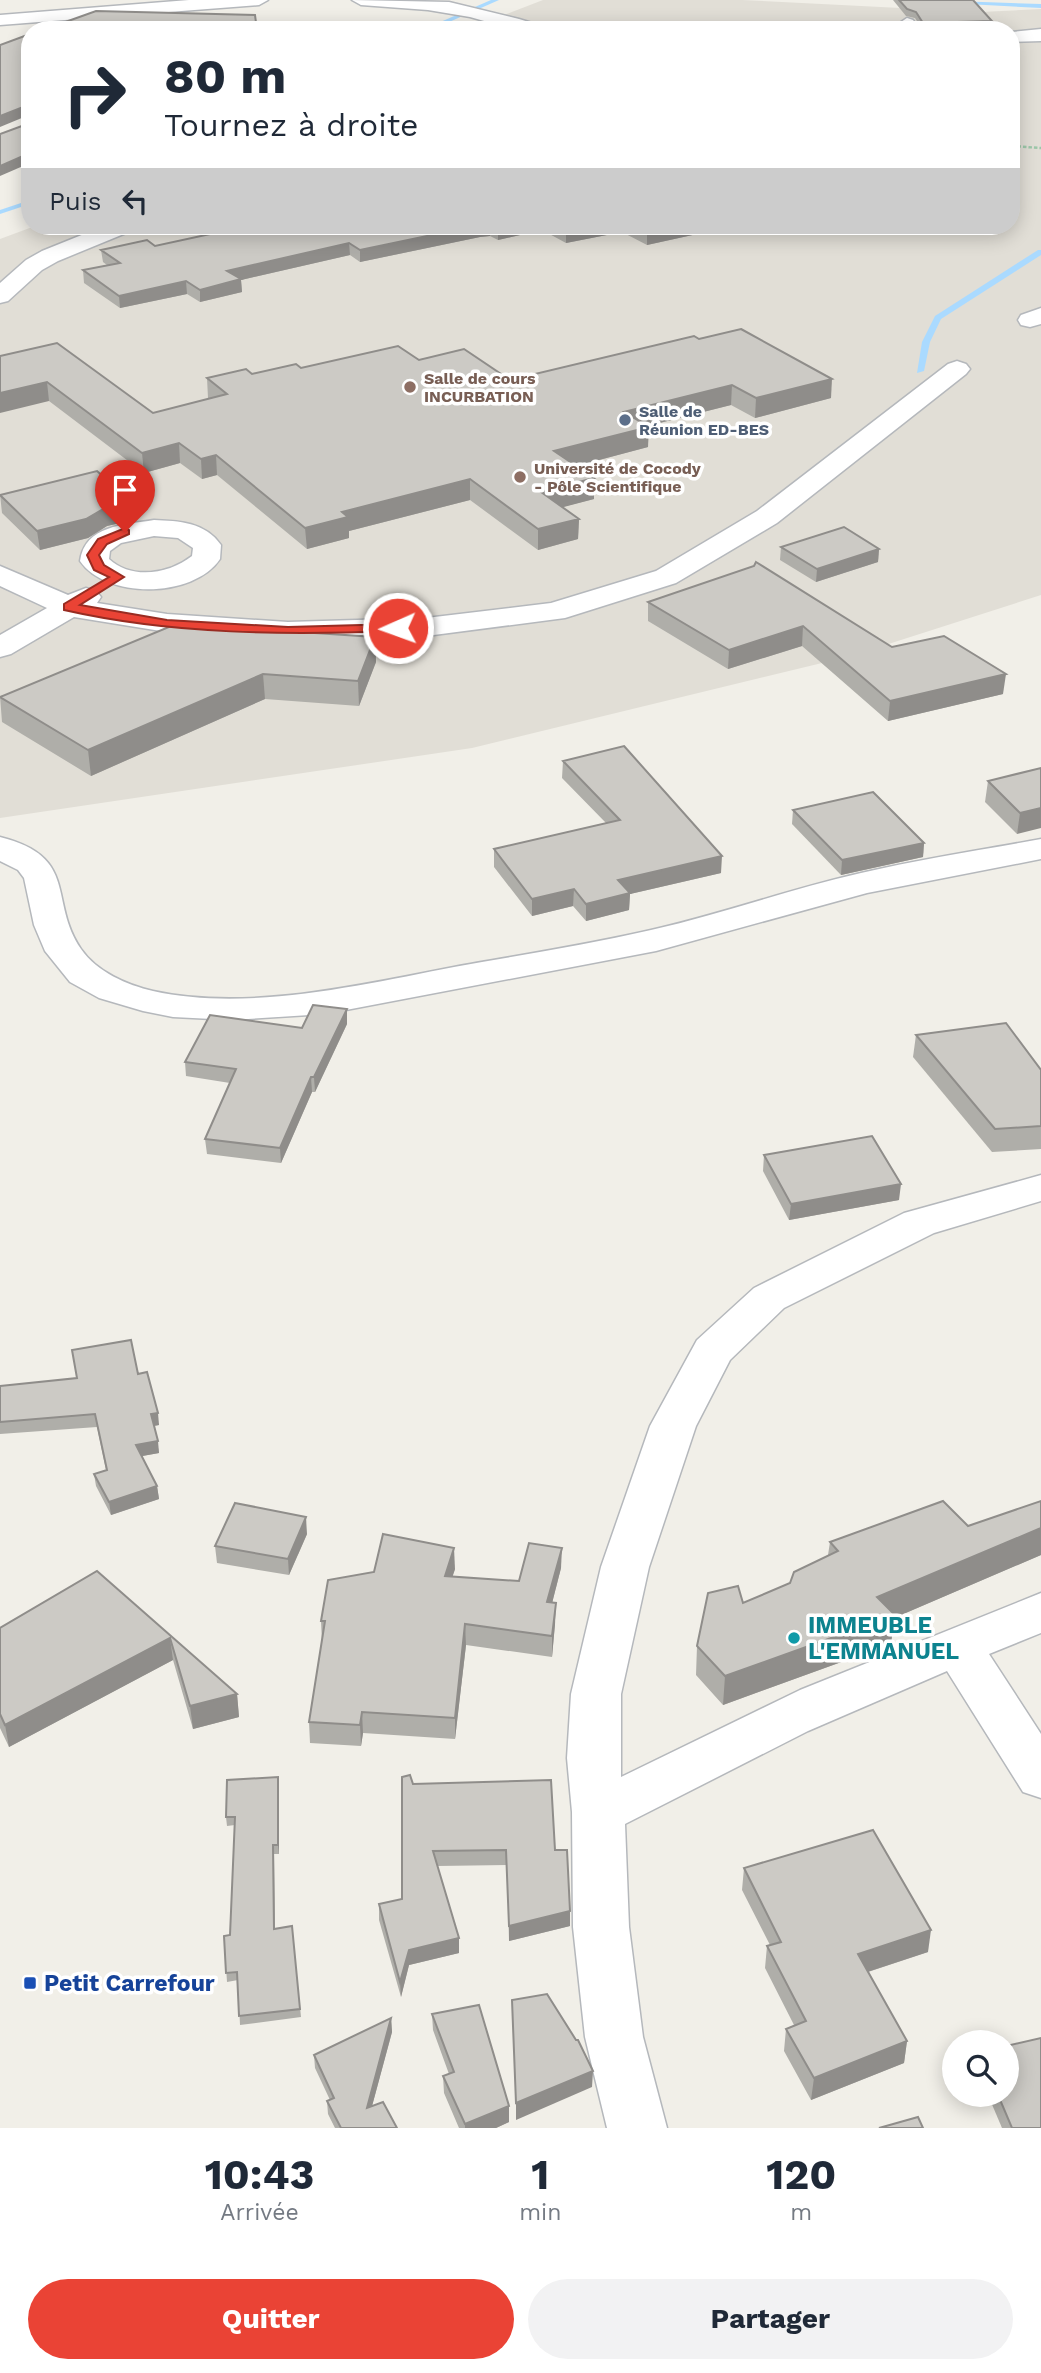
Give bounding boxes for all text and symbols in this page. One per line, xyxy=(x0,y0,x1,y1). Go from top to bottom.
text: 80 m xyxy=(164,47,286,105)
icon: right xyxy=(49,49,140,140)
text: Tournez à droite xyxy=(164,106,419,144)
icon: left xyxy=(116,182,154,220)
text: Puis xyxy=(49,186,102,216)
place label: Salle de cours INCURBATION xyxy=(424,369,536,406)
marker: Salle de cours INCURBATION xyxy=(402,379,418,395)
place label: Salle de Réunion ED-BES xyxy=(639,402,769,439)
marker: Salle de Réunion ED-BES xyxy=(617,412,633,428)
place label: Université de Cocody - Pôle Scientifique xyxy=(534,459,702,496)
pin xyxy=(95,460,155,532)
marker: Université de Cocody - Pôle Scientifique xyxy=(512,469,528,485)
icon: arrive xyxy=(106,471,144,509)
position arrow xyxy=(361,591,435,665)
place label: IMMEUBLE L'EMMANUEL xyxy=(808,1612,959,1665)
marker: IMMEUBLE L'EMMANUEL xyxy=(786,1630,802,1646)
place label: Petit Carrefour xyxy=(44,1970,215,1997)
marker: Petit Carrefour xyxy=(22,1975,38,1991)
map controls xyxy=(942,2030,1019,2107)
button: search xyxy=(942,2030,1019,2107)
text: 10:43 xyxy=(205,2150,315,2199)
text: 1 xyxy=(531,2150,549,2199)
text: 120 xyxy=(766,2150,836,2199)
text: Arrivée xyxy=(220,2199,299,2226)
text: min xyxy=(519,2199,561,2226)
text: m xyxy=(790,2199,812,2226)
button: Quitter xyxy=(28,2279,514,2359)
button: Partager xyxy=(528,2279,1013,2359)

